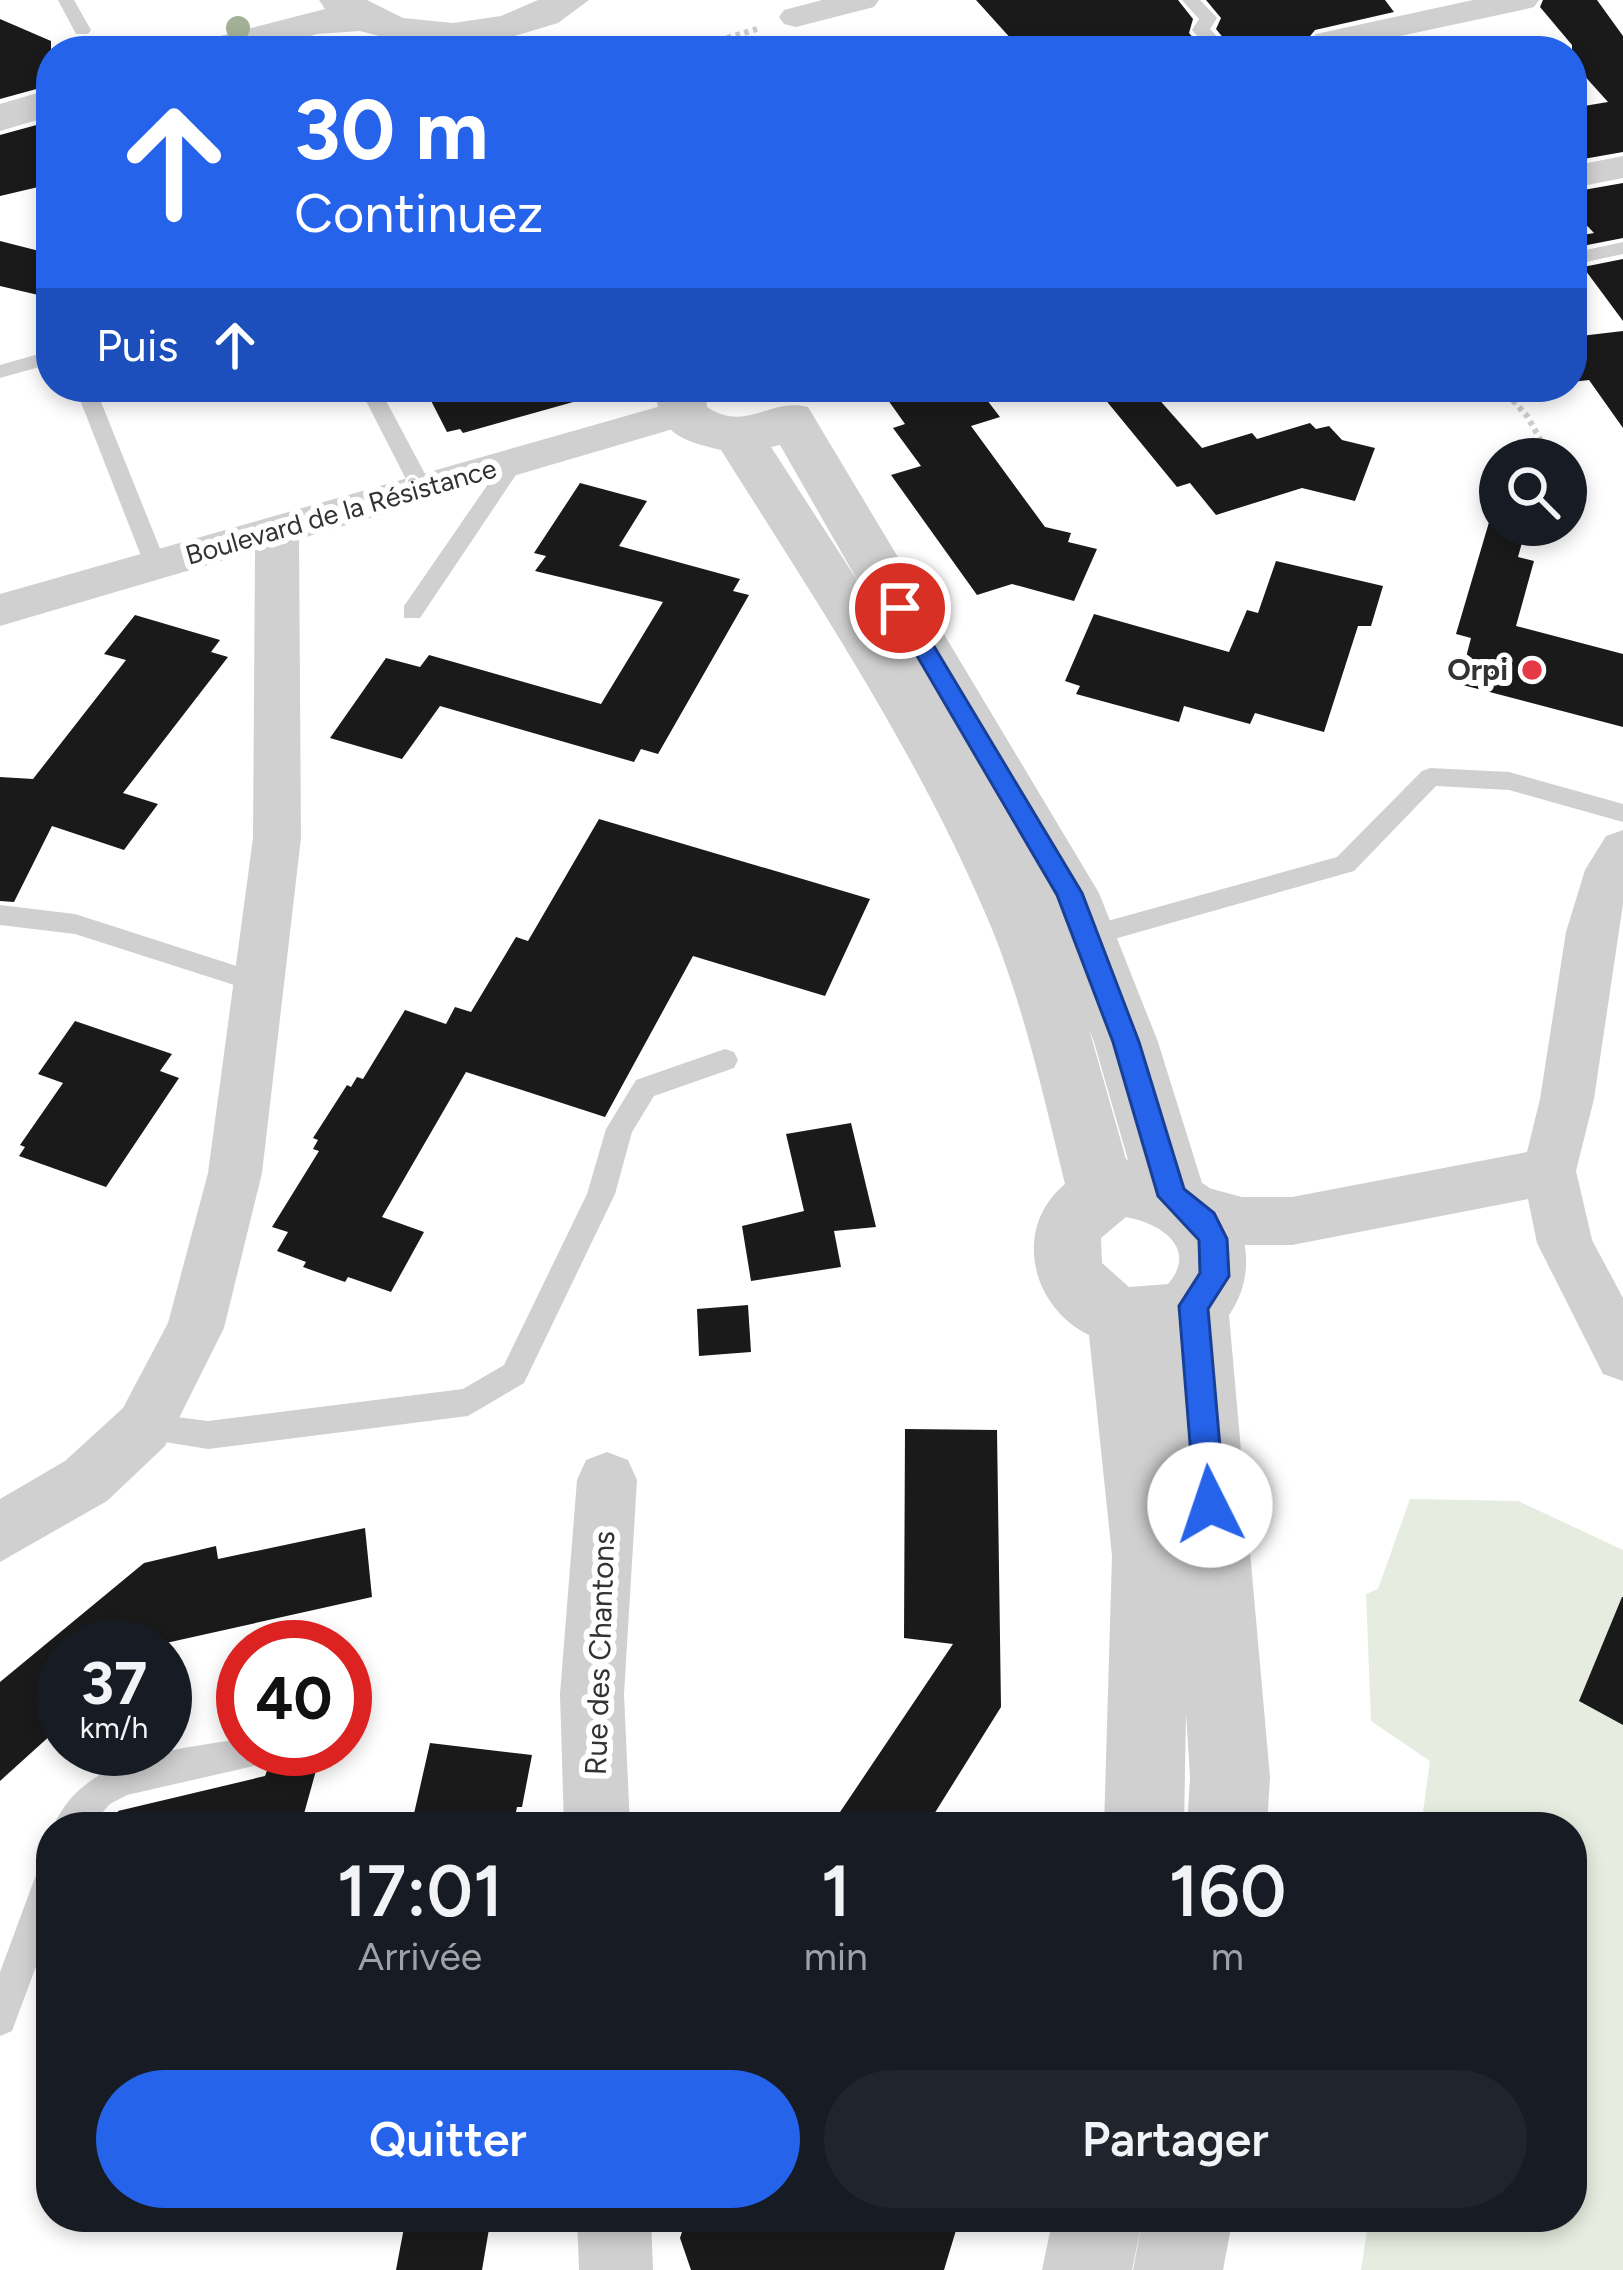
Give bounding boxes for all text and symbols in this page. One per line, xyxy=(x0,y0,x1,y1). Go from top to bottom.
text: 30 m xyxy=(294,79,488,180)
icon: ahead xyxy=(96,84,252,240)
text: Continuez xyxy=(294,181,544,246)
icon: ahead xyxy=(202,312,268,378)
text: Puis xyxy=(96,318,178,372)
map controls xyxy=(1479,438,1587,546)
button: search xyxy=(1479,438,1587,546)
street label: Boulevard de la Résistance xyxy=(182,451,500,572)
pin xyxy=(849,557,951,659)
icon: arrive xyxy=(867,575,933,641)
place label: Orpi xyxy=(1447,651,1508,688)
marker: Orpi xyxy=(1519,657,1545,683)
position arrow xyxy=(1147,1442,1273,1568)
street label: Rue des Chantons xyxy=(577,1530,622,1776)
speed limit sign: 40 xyxy=(216,1620,372,1776)
text: 37 xyxy=(81,1647,147,1719)
text: km/h xyxy=(80,1709,148,1746)
text: 17:01 xyxy=(337,1848,503,1934)
text: 1 xyxy=(821,1848,851,1934)
text: 160 xyxy=(1168,1848,1286,1934)
text: Arrivée xyxy=(358,1933,482,1980)
text: min xyxy=(804,1933,868,1980)
text: m xyxy=(1211,1933,1244,1980)
button: Quitter xyxy=(96,2070,800,2208)
button: Partager xyxy=(824,2070,1527,2208)

